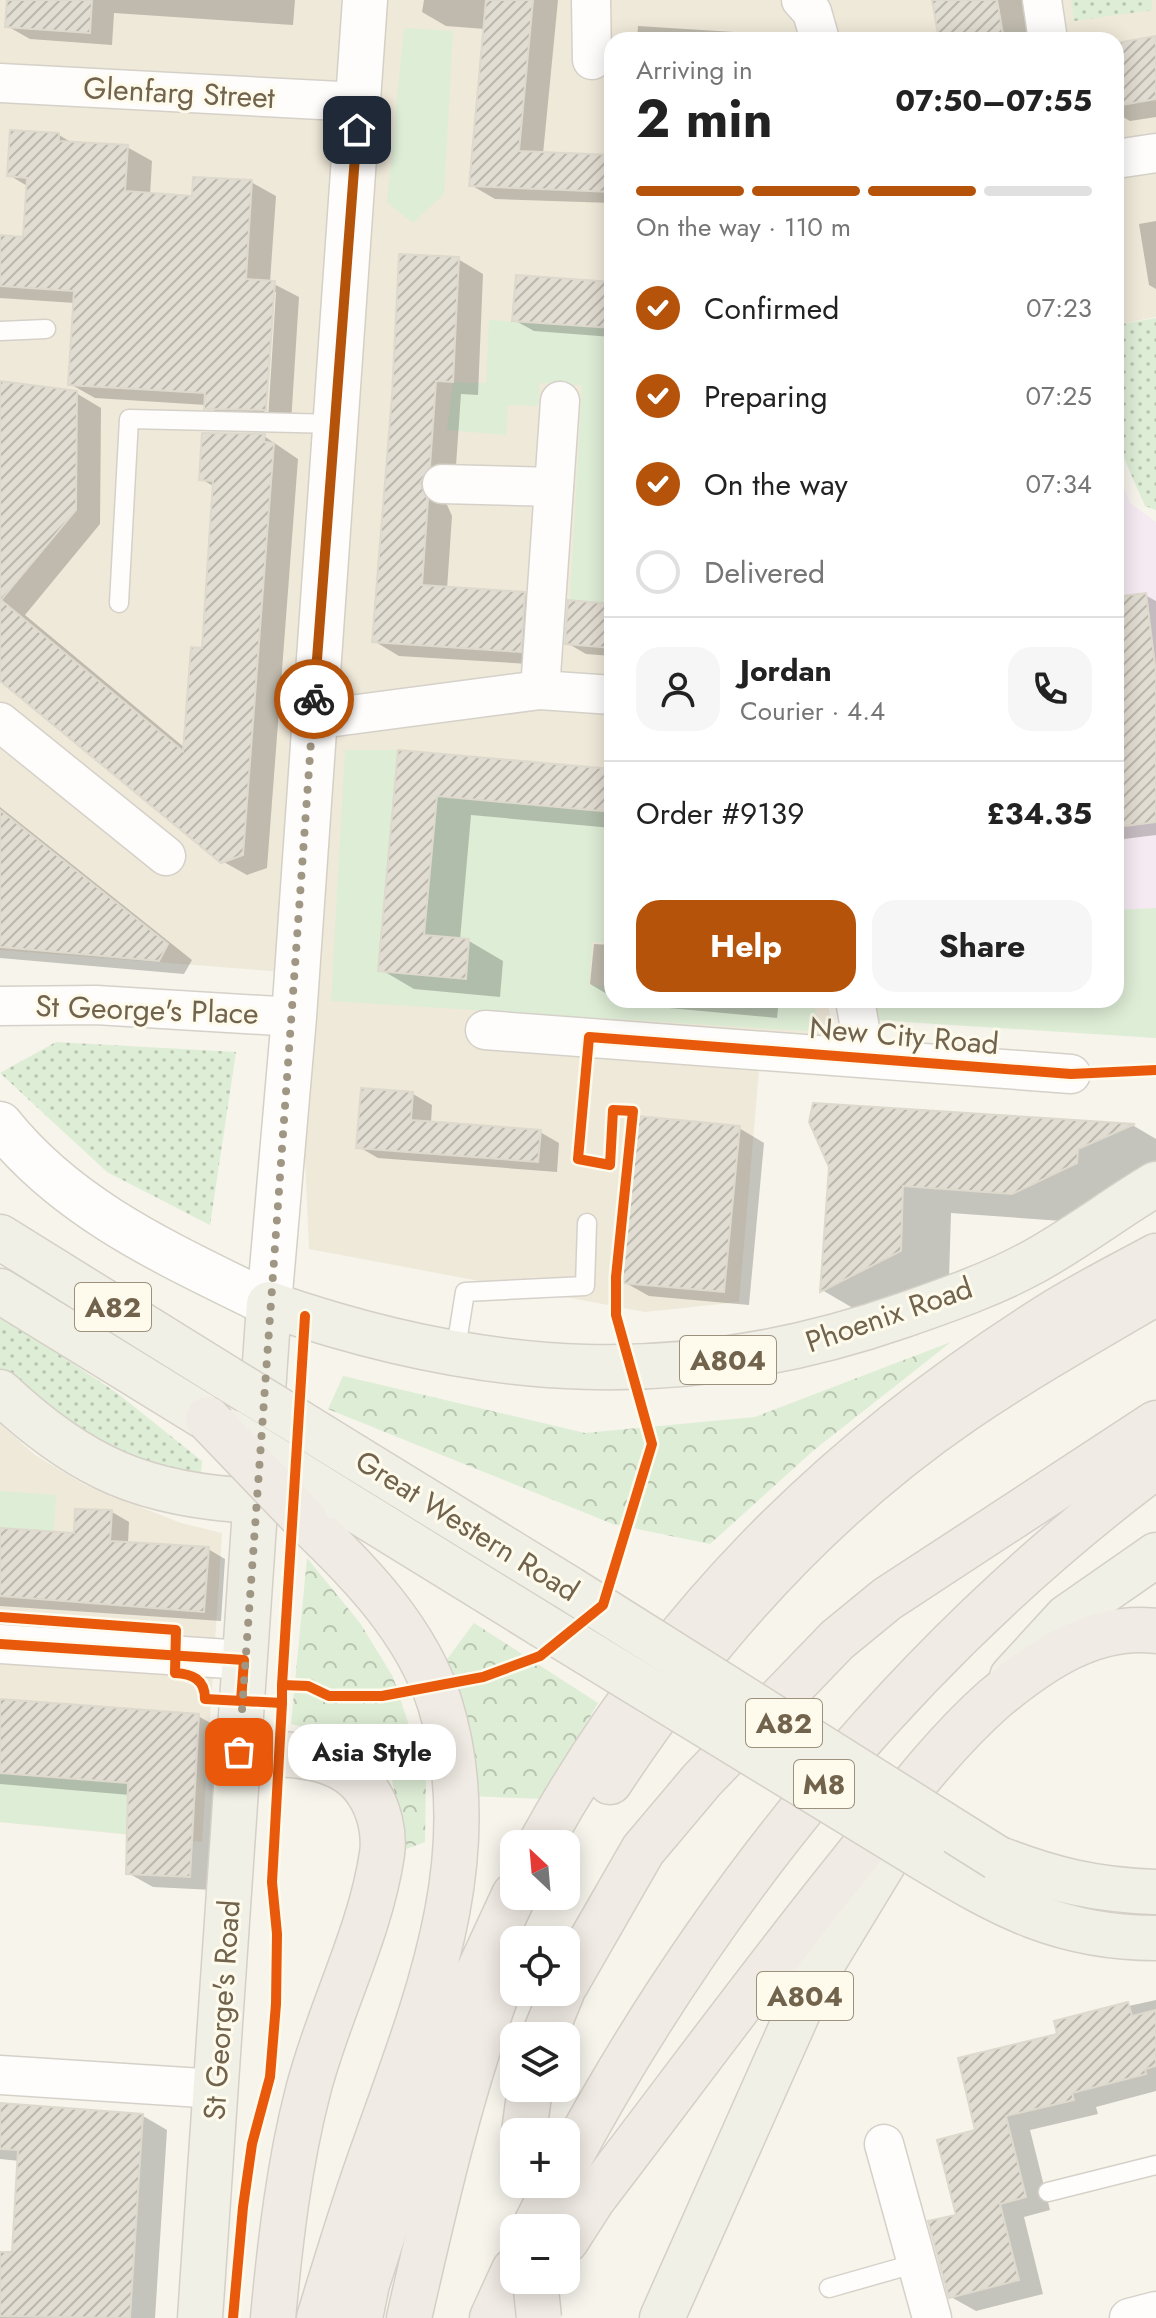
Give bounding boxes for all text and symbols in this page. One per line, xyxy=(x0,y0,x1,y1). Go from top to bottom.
text: Arriving in xyxy=(636,51,753,89)
street label: Glenfarg Street xyxy=(82,66,277,119)
text: 07:50–07:55 xyxy=(895,79,1092,122)
text: 2 min xyxy=(636,81,773,157)
pin xyxy=(323,96,391,164)
icon: home xyxy=(335,108,379,152)
text: On the way · 110 m xyxy=(636,208,851,246)
icon: check xyxy=(636,286,680,330)
text: Confirmed xyxy=(704,287,839,330)
text: 07:23 xyxy=(1026,289,1092,327)
icon: check xyxy=(636,374,680,418)
text: Preparing xyxy=(704,375,828,418)
text: 07:25 xyxy=(1025,377,1092,415)
icon: check xyxy=(636,462,680,506)
text: On the way xyxy=(704,463,848,506)
text: 07:34 xyxy=(1026,465,1092,503)
text: Delivered xyxy=(704,551,825,594)
button: person xyxy=(636,647,720,731)
button: phone xyxy=(1008,647,1092,731)
text: Jordan xyxy=(740,649,832,692)
courier xyxy=(274,659,354,739)
icon: bike xyxy=(292,677,336,721)
text: Courier · 4.4 xyxy=(740,692,885,730)
text: Order #9139 xyxy=(636,792,804,835)
text: £34.35 xyxy=(986,792,1092,835)
button: Help xyxy=(636,900,856,992)
button: Share xyxy=(872,900,1092,992)
street label: St George's Place xyxy=(35,984,259,1035)
street label: New City Road xyxy=(807,1006,1001,1065)
street label: Phoenix Road xyxy=(800,1266,978,1363)
road number: A82 xyxy=(75,1283,151,1331)
road number: A804 xyxy=(680,1336,776,1384)
street label: Great Western Road xyxy=(347,1439,587,1612)
road number: A82 xyxy=(746,1699,822,1747)
pin xyxy=(205,1718,273,1786)
callout: Asia Style xyxy=(287,1724,455,1780)
icon: bag xyxy=(217,1730,261,1774)
text: Asia Style xyxy=(312,1733,432,1771)
road number: M8 xyxy=(794,1760,854,1808)
north arrow xyxy=(500,1830,580,1910)
map controls xyxy=(500,1830,580,2294)
street label: St George's Road xyxy=(192,1898,251,2121)
button: locate xyxy=(500,1926,580,2006)
road number: A804 xyxy=(757,1972,853,2020)
button: layers xyxy=(500,2022,580,2102)
button: + xyxy=(500,2118,580,2198)
button: − xyxy=(500,2214,580,2294)

